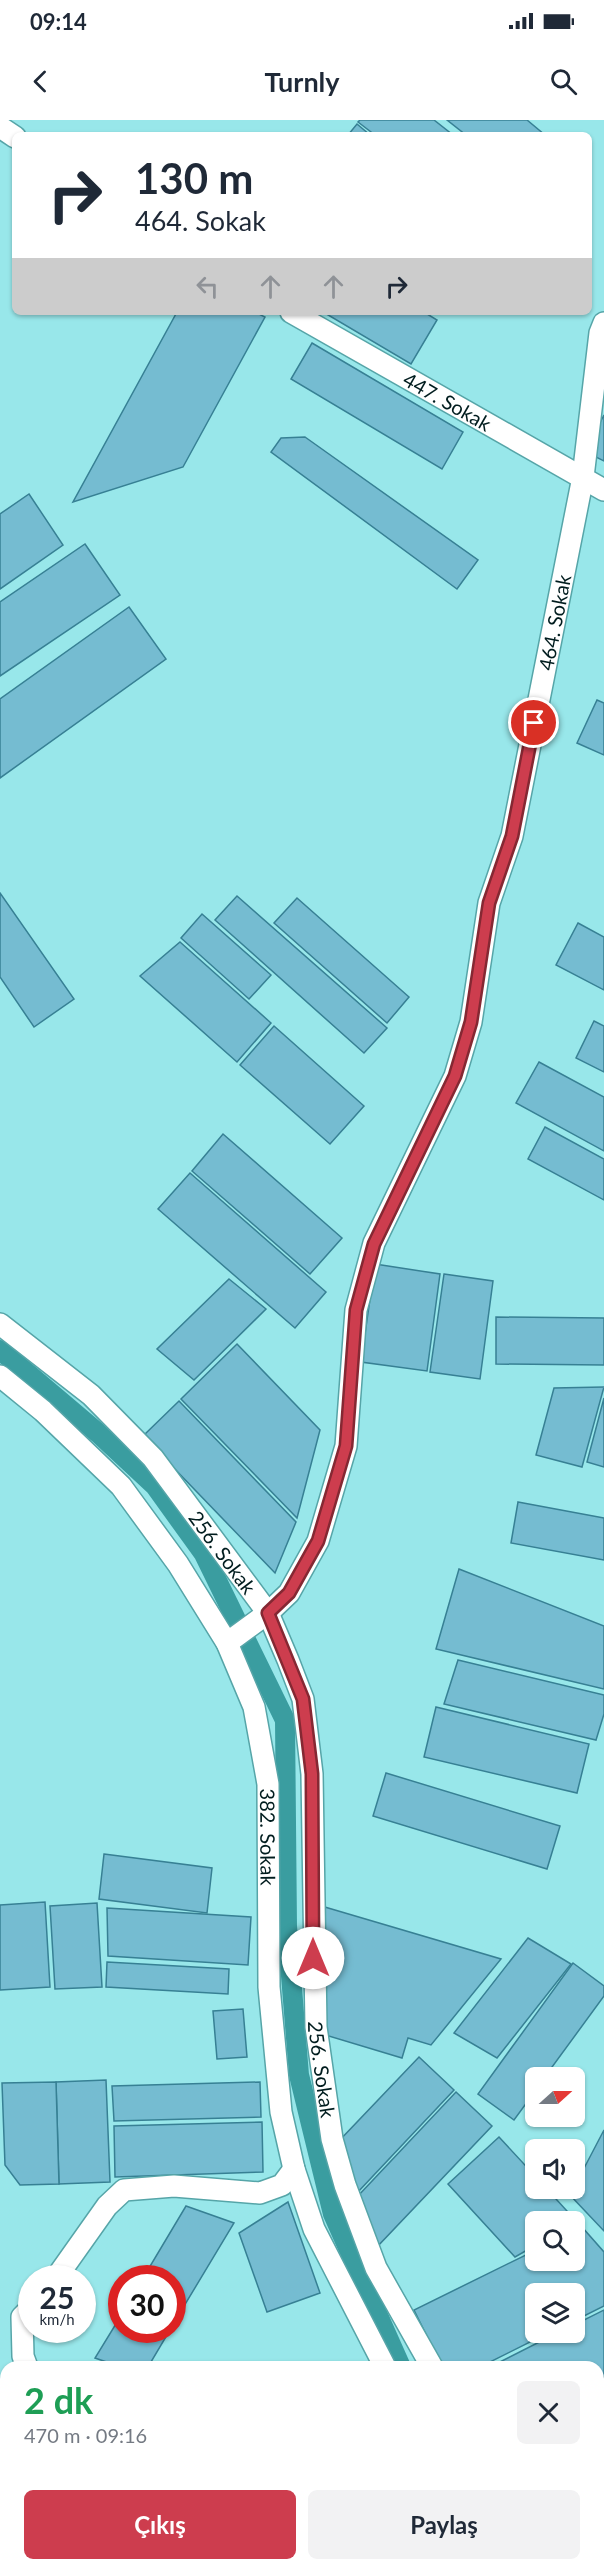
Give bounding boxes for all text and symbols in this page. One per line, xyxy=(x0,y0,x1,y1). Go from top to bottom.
text: 09:14 xyxy=(30,8,87,35)
icon: back xyxy=(24,65,57,98)
text: Turnly xyxy=(264,65,340,98)
icon: search xyxy=(547,65,580,98)
text: 130 m xyxy=(135,153,253,203)
icon: right xyxy=(36,156,114,234)
text: 464. Sokak xyxy=(135,204,266,237)
icon: left xyxy=(191,270,224,303)
icon: ahead xyxy=(254,270,287,303)
icon: ahead xyxy=(317,270,350,303)
icon: right xyxy=(380,270,413,303)
street label: 447. Sokak xyxy=(399,367,496,436)
street label: 464. Sokak xyxy=(533,572,576,672)
pin xyxy=(508,697,559,748)
icon: arrive xyxy=(517,706,550,739)
street label: 256. Sokak xyxy=(184,1506,262,1599)
street label: 382. Sokak xyxy=(256,1788,281,1887)
position arrow xyxy=(281,1926,345,1990)
street label: 256. Sokak xyxy=(304,2021,341,2120)
north arrow xyxy=(525,2067,585,2127)
map controls xyxy=(525,2067,585,2343)
button: sound xyxy=(525,2139,585,2199)
button: search xyxy=(525,2211,585,2271)
speed limit sign: 30 xyxy=(108,2265,186,2343)
text: 25 xyxy=(40,2279,74,2315)
button: layers xyxy=(525,2283,585,2343)
text: km/h xyxy=(39,2310,75,2328)
text: 2 dk xyxy=(24,2378,93,2422)
button: close xyxy=(517,2381,580,2444)
text: 470 m · 09:16 xyxy=(24,2423,147,2447)
button: Çıkış xyxy=(24,2490,296,2559)
button: Paylaş xyxy=(308,2490,580,2559)

